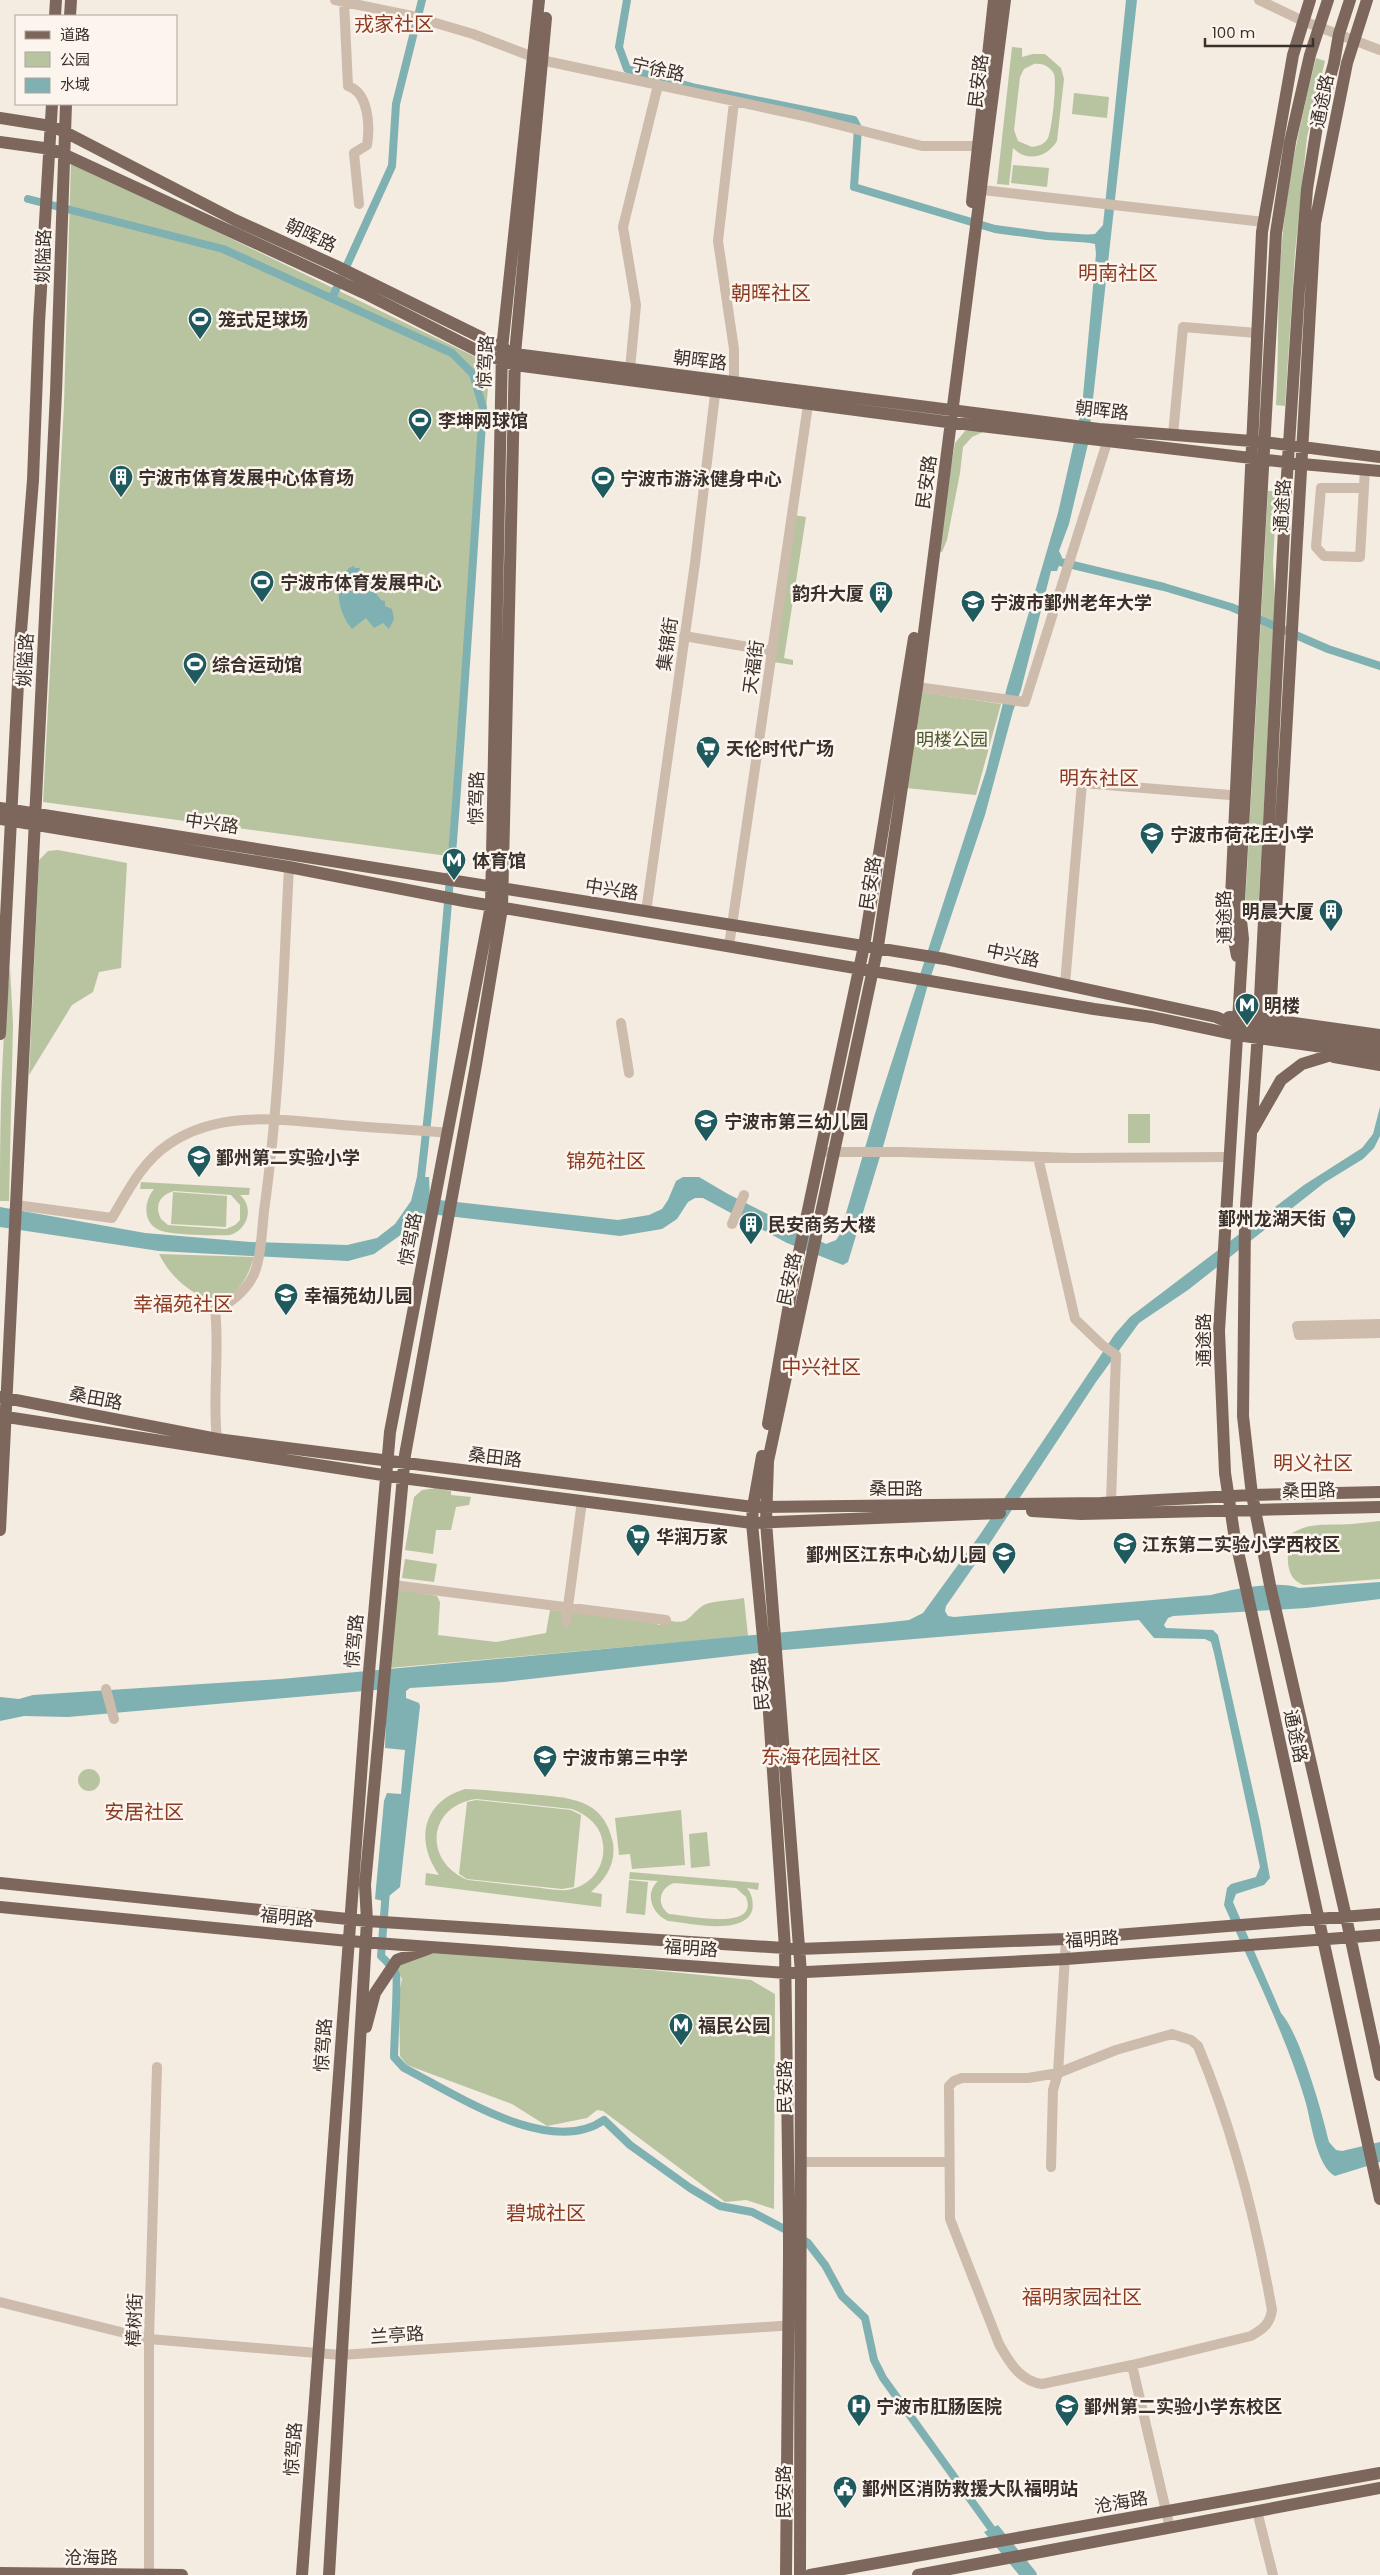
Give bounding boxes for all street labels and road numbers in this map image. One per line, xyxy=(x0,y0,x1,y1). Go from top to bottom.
street label: 宁徐路 xyxy=(629,51,687,87)
street label: 民安路 xyxy=(962,53,994,109)
street label: 通途路 xyxy=(1305,72,1339,130)
street label: 朝晖路 xyxy=(281,212,341,258)
street label: 姚隘路 xyxy=(30,229,56,283)
street label: 惊驾路 xyxy=(471,334,499,390)
street label: 朝晖路 xyxy=(672,344,728,376)
street label: 朝晖路 xyxy=(1074,395,1130,425)
street label: 民安路 xyxy=(910,454,942,510)
street label: 通途路 xyxy=(1268,478,1296,534)
street label: 集锦街 xyxy=(651,616,683,672)
street label: 姚隘路 xyxy=(11,632,39,688)
street label: 天福街 xyxy=(737,639,769,695)
street label: 惊驾路 xyxy=(463,771,489,825)
street label: 中兴路 xyxy=(184,807,240,839)
street label: 民安路 xyxy=(853,854,887,912)
street label: 中兴路 xyxy=(583,872,641,906)
street label: 通途路 xyxy=(1211,890,1237,944)
street label: 中兴路 xyxy=(984,937,1042,973)
street label: 惊驾路 xyxy=(393,1210,427,1268)
street label: 民安路 xyxy=(771,1250,807,1308)
street label: 通途路 xyxy=(1191,1313,1216,1367)
street label: 桑田路 xyxy=(67,1381,125,1415)
street label: 桑田路 xyxy=(467,1441,523,1473)
street label: 桑田路 xyxy=(869,1476,923,1501)
street label: 桑田路 xyxy=(1282,1477,1336,1503)
street label: 惊驾路 xyxy=(339,1613,369,1669)
street label: 民安路 xyxy=(745,1656,775,1712)
street label: 通途路 xyxy=(1278,1707,1314,1765)
street label: 福明路 xyxy=(259,1902,315,1932)
street label: 福明路 xyxy=(1064,1925,1120,1953)
street label: 福明路 xyxy=(663,1934,719,1962)
street label: 惊驾路 xyxy=(309,2017,337,2073)
street label: 民安路 xyxy=(772,2060,797,2114)
street label: 樟树街 xyxy=(121,2293,147,2347)
street label: 兰亭路 xyxy=(369,2321,425,2349)
street label: 惊驾路 xyxy=(279,2421,307,2477)
street label: 民安路 xyxy=(771,2465,796,2519)
street label: 沧海路 xyxy=(1092,2485,1150,2519)
street label: 沧海路 xyxy=(64,2545,118,2570)

